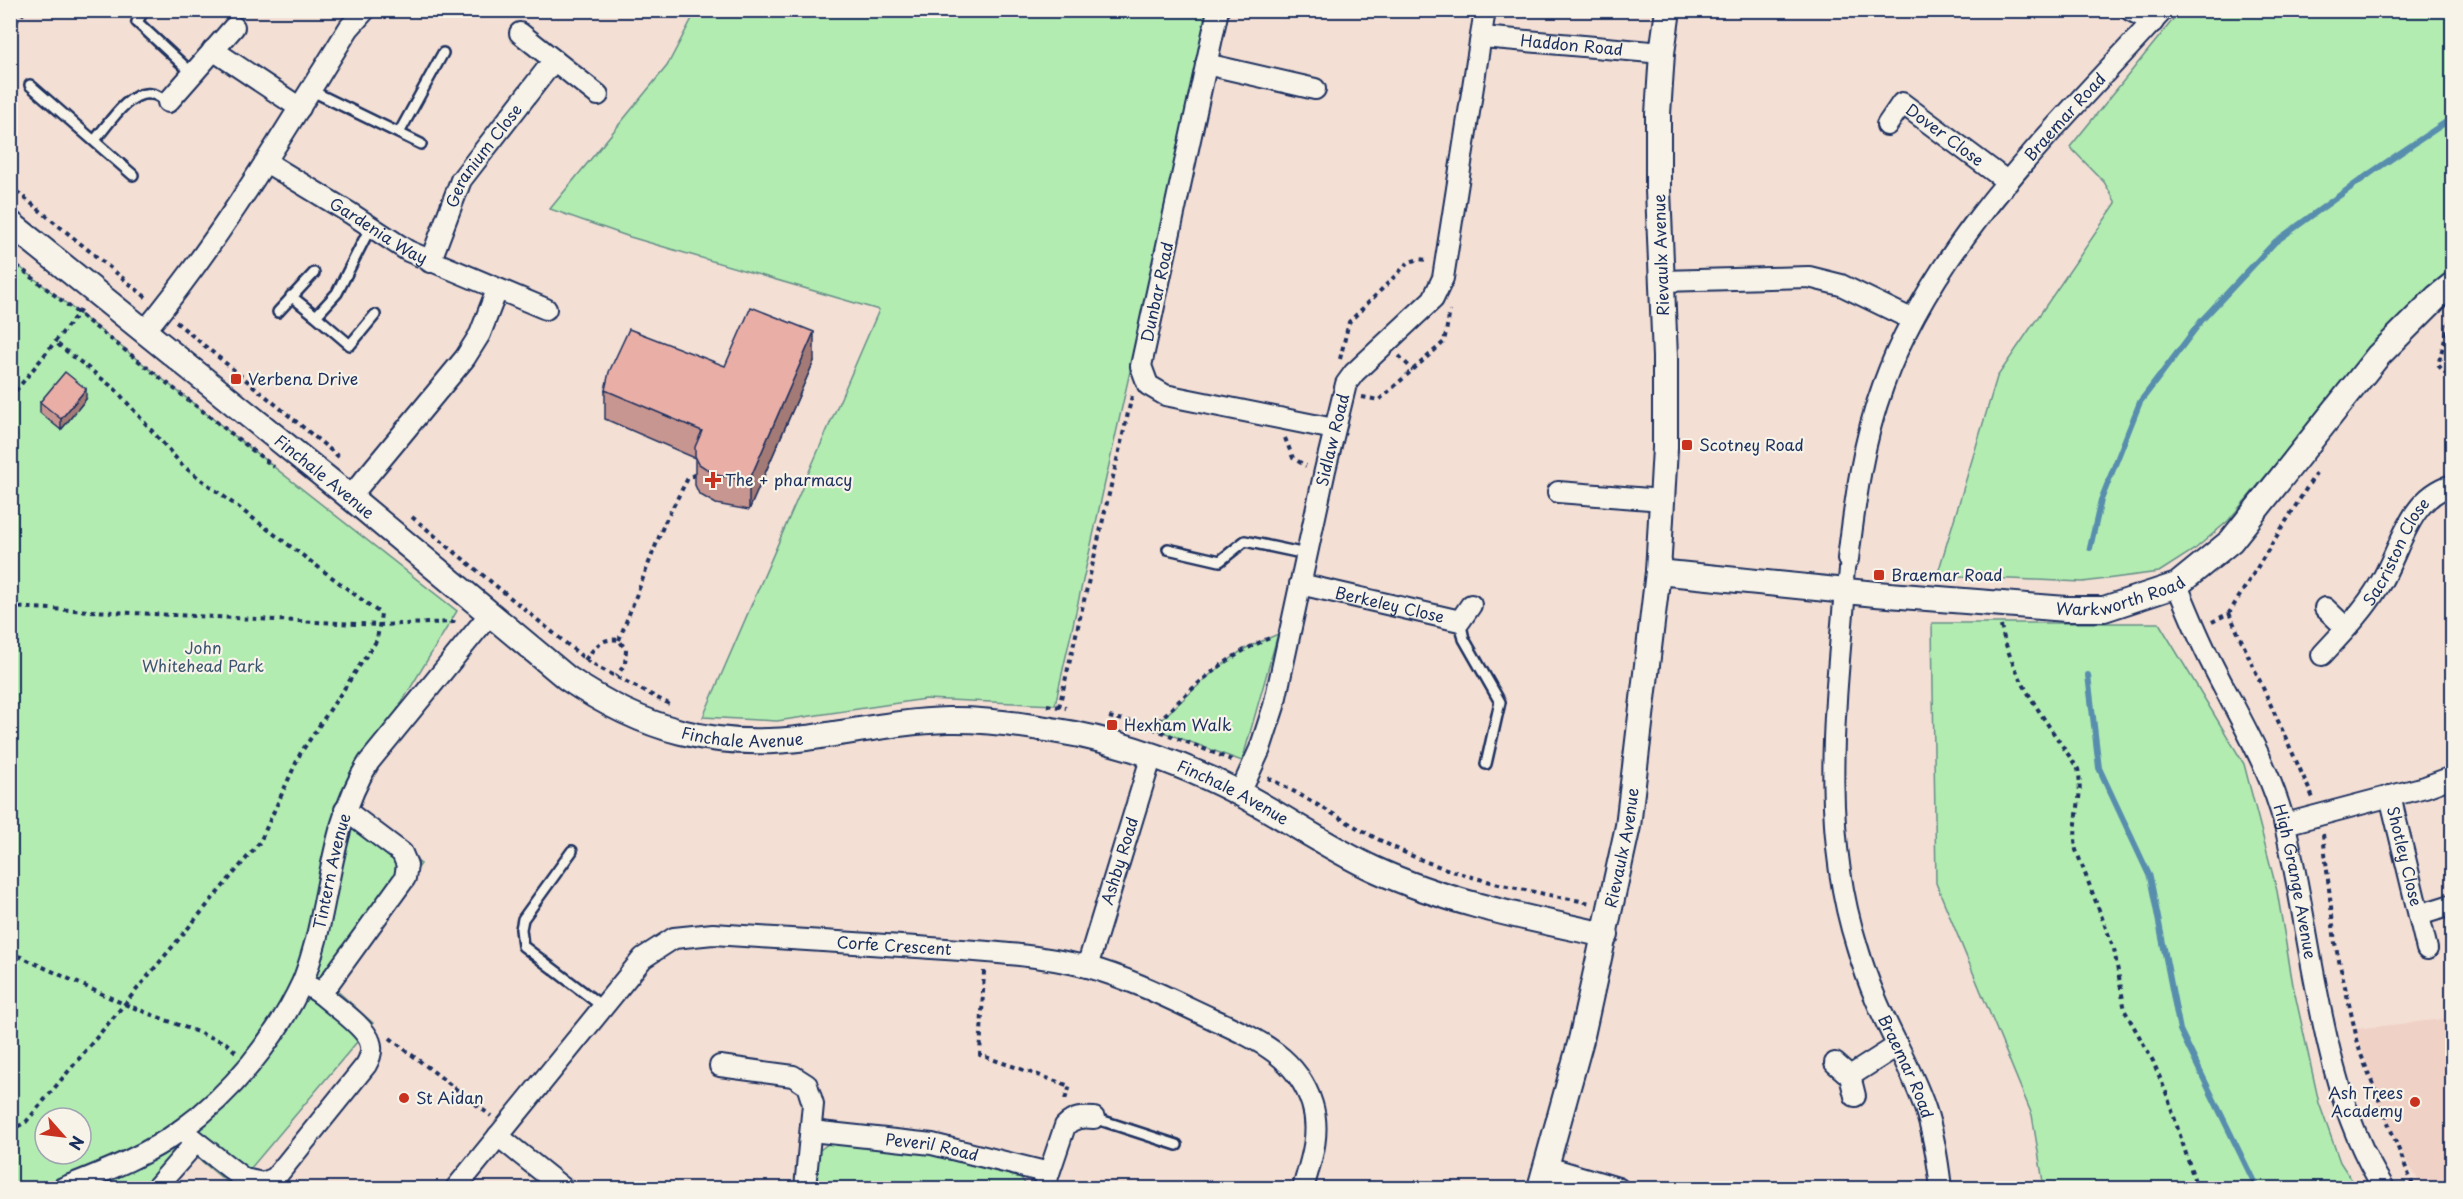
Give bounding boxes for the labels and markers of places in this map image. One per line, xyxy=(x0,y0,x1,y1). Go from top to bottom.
place label: Verbena Drive xyxy=(248,366,358,390)
marker: Verbena Drive xyxy=(229,372,243,386)
place label: Scotney Road xyxy=(1699,432,1804,456)
marker: Scotney Road xyxy=(1680,438,1694,452)
place label: The + pharmacy xyxy=(725,467,853,491)
marker: The + pharmacy xyxy=(706,473,720,487)
place label: Braemar Road xyxy=(1891,562,2003,586)
marker: Braemar Road xyxy=(1872,568,1886,582)
place label: Hexham Walk xyxy=(1124,712,1232,736)
marker: Hexham Walk xyxy=(1105,718,1119,732)
place label: Ash Trees Academy xyxy=(2328,1080,2403,1122)
place label: St Aidan xyxy=(416,1085,484,1109)
marker: St Aidan xyxy=(397,1091,411,1105)
marker: Ash Trees Academy xyxy=(2408,1095,2422,1109)

